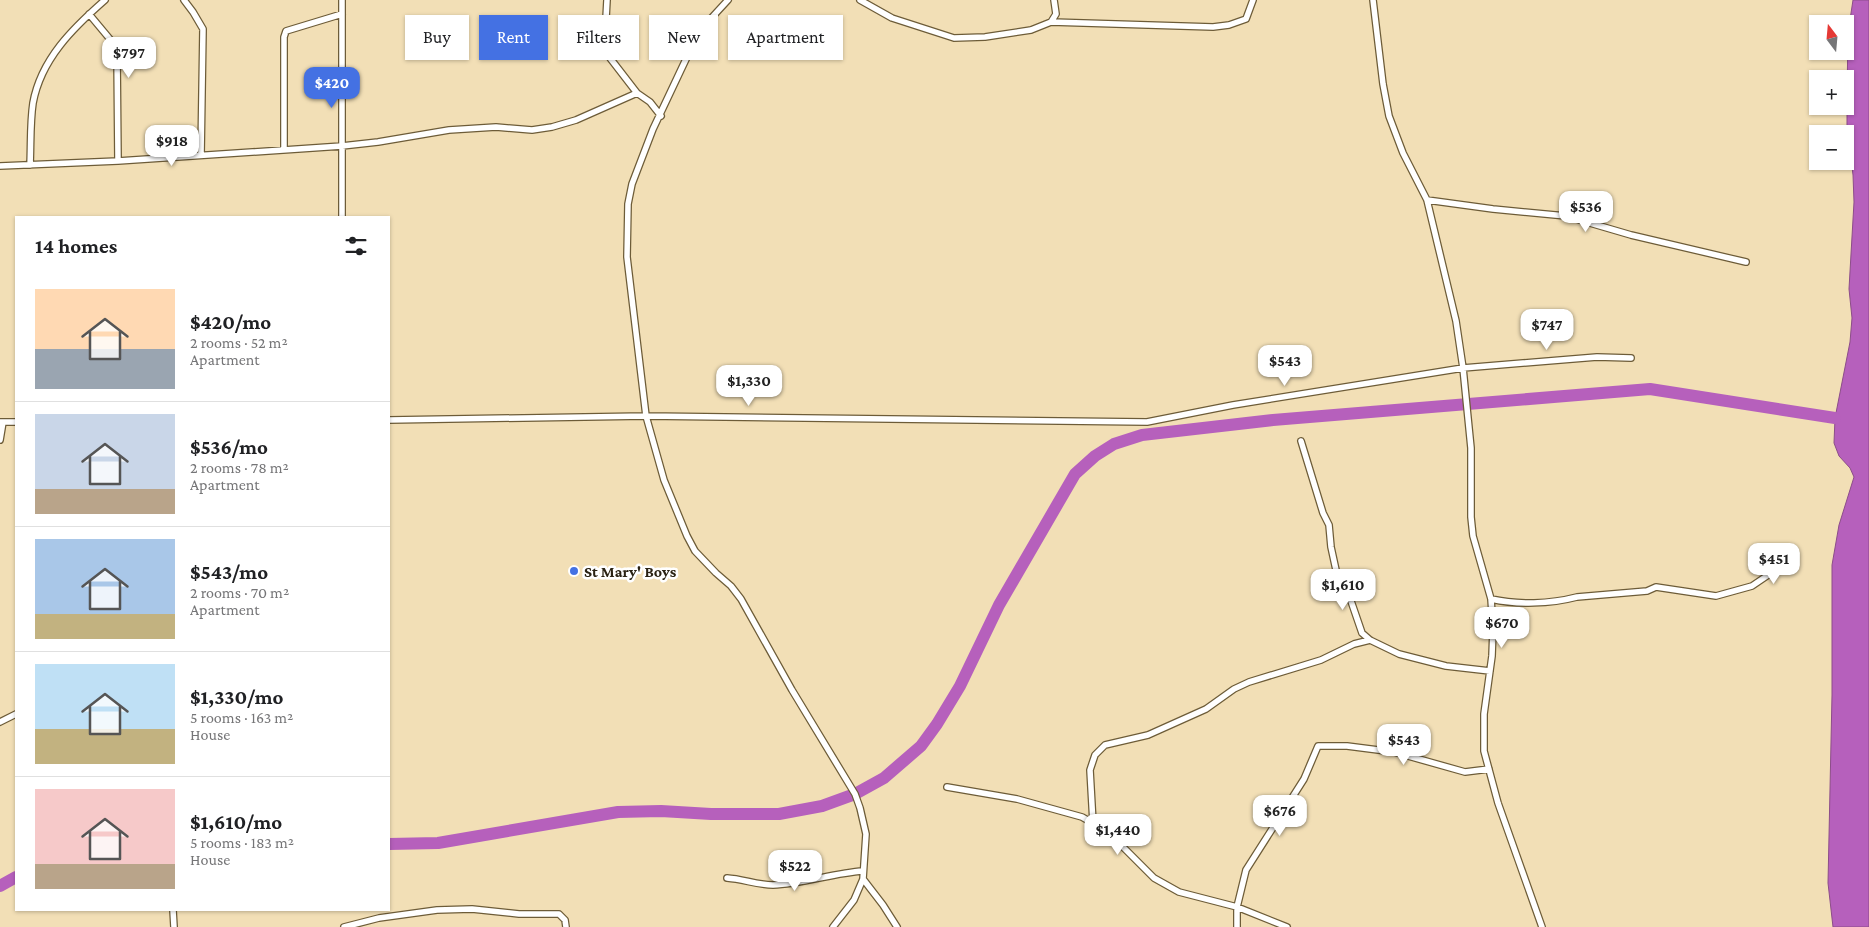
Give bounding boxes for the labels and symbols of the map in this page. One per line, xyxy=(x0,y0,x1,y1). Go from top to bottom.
north arrow xyxy=(1809,15,1854,60)
pin: $797 xyxy=(99,36,159,79)
pin: $420 xyxy=(302,66,362,109)
pin: $918 xyxy=(142,124,202,167)
pin: $536 xyxy=(1556,190,1616,233)
pin: $747 xyxy=(1517,308,1577,351)
pin: $543 xyxy=(1255,344,1315,387)
pin: $1,330 xyxy=(708,364,790,407)
pin: $451 xyxy=(1744,542,1804,585)
place label: St Mary' Boys xyxy=(584,563,677,580)
marker: St Mary' Boys xyxy=(568,565,580,577)
pin: $1,610 xyxy=(1302,568,1384,611)
pin: $670 xyxy=(1472,606,1532,649)
pin: $543 xyxy=(1374,724,1434,766)
pin: $676 xyxy=(1250,794,1310,837)
pin: $1,440 xyxy=(1077,814,1159,856)
pin: $522 xyxy=(765,850,825,892)

